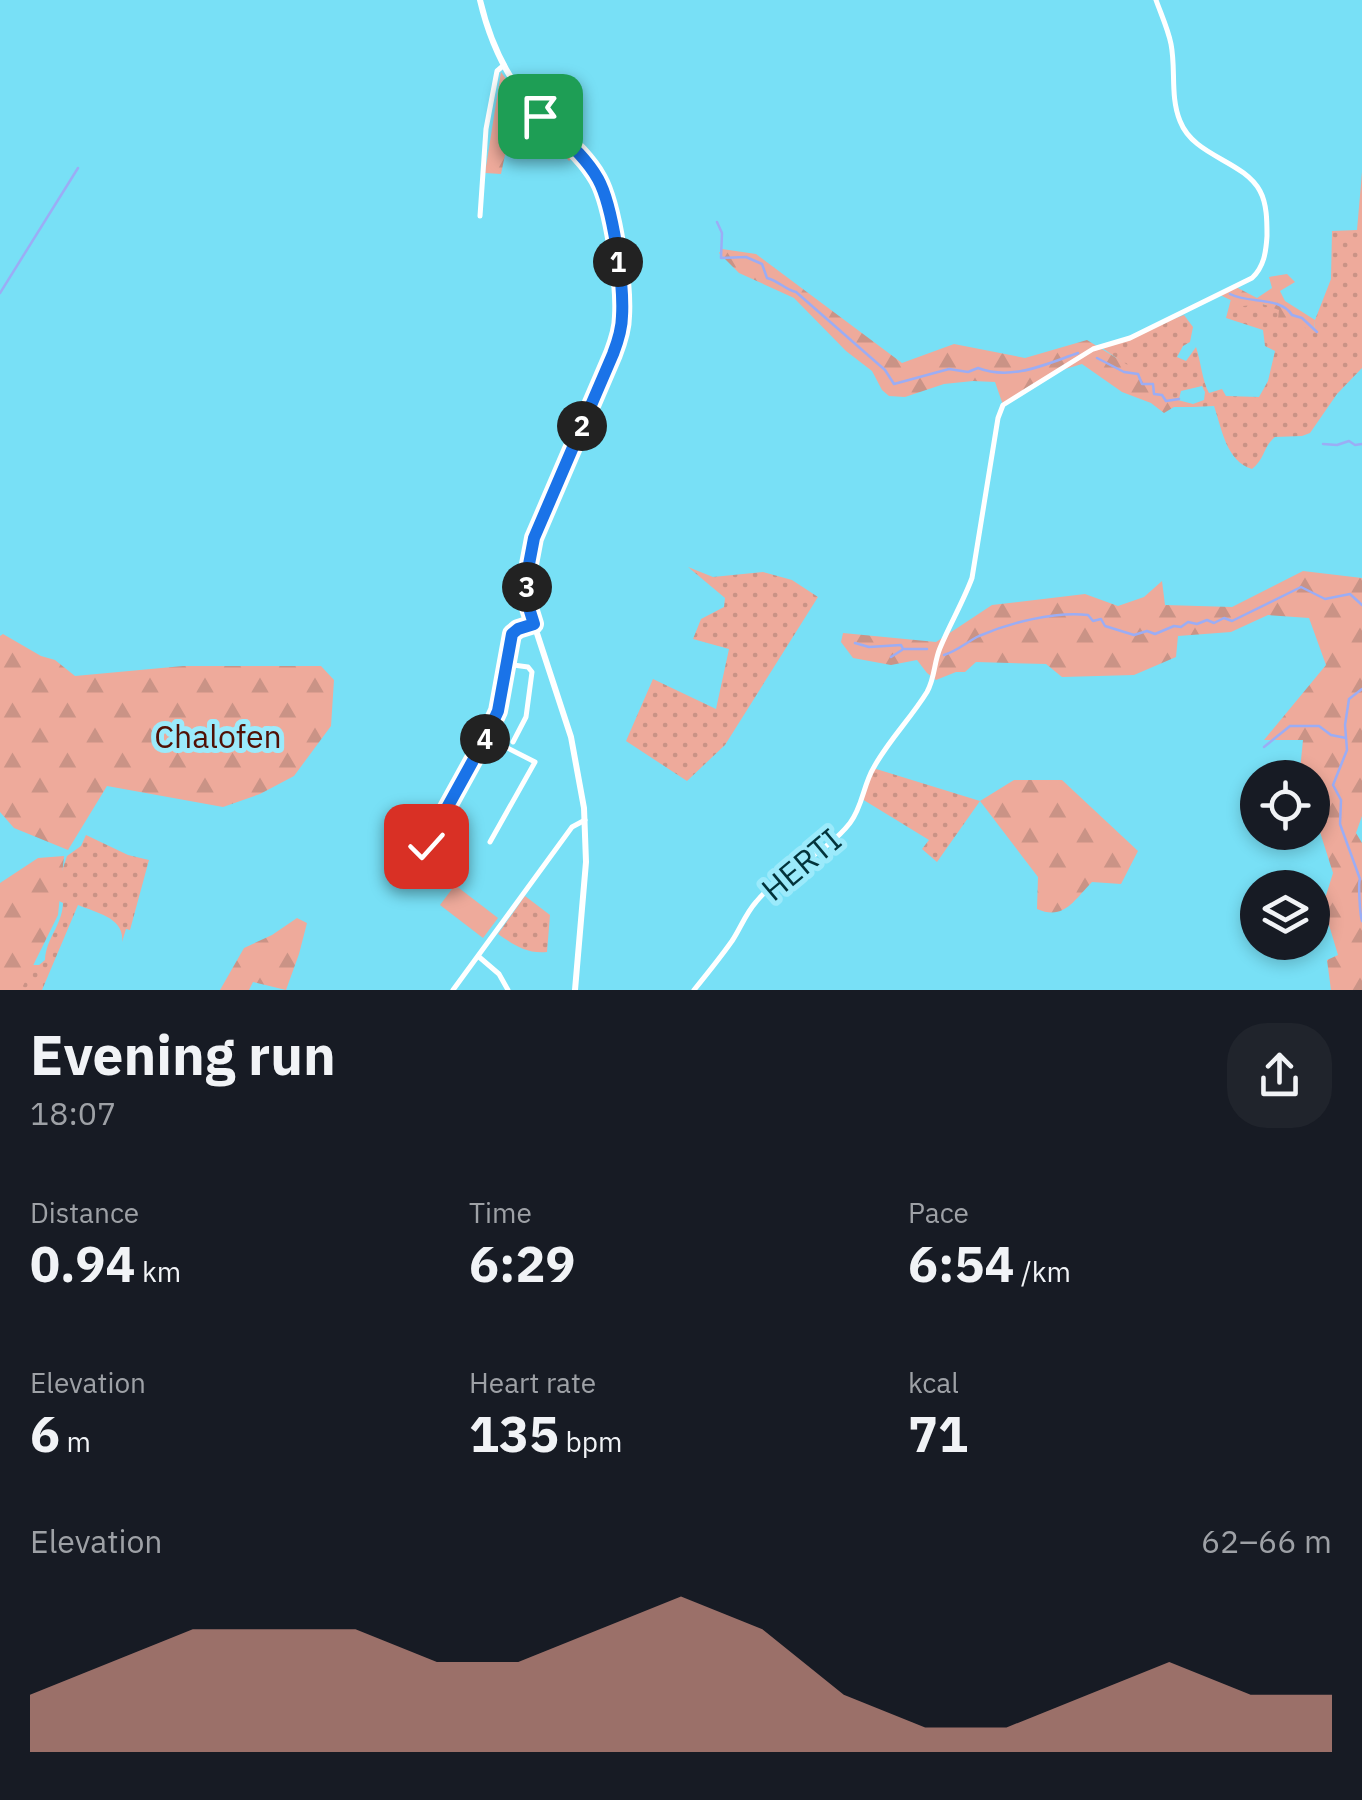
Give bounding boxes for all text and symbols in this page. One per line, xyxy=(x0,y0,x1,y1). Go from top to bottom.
pin xyxy=(498,74,583,159)
icon: arrive xyxy=(513,89,568,144)
pin: 1 xyxy=(593,237,643,287)
text: 1 xyxy=(610,243,626,280)
pin: 2 xyxy=(557,401,607,451)
text: 2 xyxy=(574,407,590,444)
pin: 3 xyxy=(502,562,552,612)
text: 3 xyxy=(519,568,535,605)
pin: 4 xyxy=(460,714,510,764)
park label: Chalofen xyxy=(154,715,282,757)
text: 4 xyxy=(477,720,493,757)
map controls xyxy=(1240,760,1330,960)
button: locate xyxy=(1240,760,1330,850)
pin xyxy=(384,804,469,889)
street label: HERTI xyxy=(752,818,850,910)
icon: check xyxy=(399,819,454,874)
button: layers xyxy=(1240,870,1330,960)
text: Evening run xyxy=(30,1019,336,1090)
button: share xyxy=(1227,1023,1332,1128)
text: 18:07 xyxy=(30,1092,116,1134)
text: Distance xyxy=(30,1194,139,1231)
text: Time xyxy=(469,1194,532,1231)
text: Pace xyxy=(908,1194,969,1231)
text: 0.94 xyxy=(30,1231,136,1296)
text: 6:29 xyxy=(469,1231,576,1296)
text: 6:54 xyxy=(908,1231,1015,1296)
text: km xyxy=(136,1253,181,1290)
text: /km xyxy=(1015,1253,1071,1290)
text: Elevation xyxy=(30,1364,146,1401)
text: Heart rate xyxy=(469,1364,596,1401)
text: kcal xyxy=(908,1364,959,1401)
text: 6 xyxy=(30,1401,60,1466)
text: 135 xyxy=(469,1401,559,1466)
text: 71 xyxy=(908,1401,968,1466)
text: m xyxy=(60,1423,91,1460)
text: bpm xyxy=(559,1423,623,1460)
text: Elevation xyxy=(30,1520,163,1562)
text: 62–66 m xyxy=(1201,1520,1332,1562)

